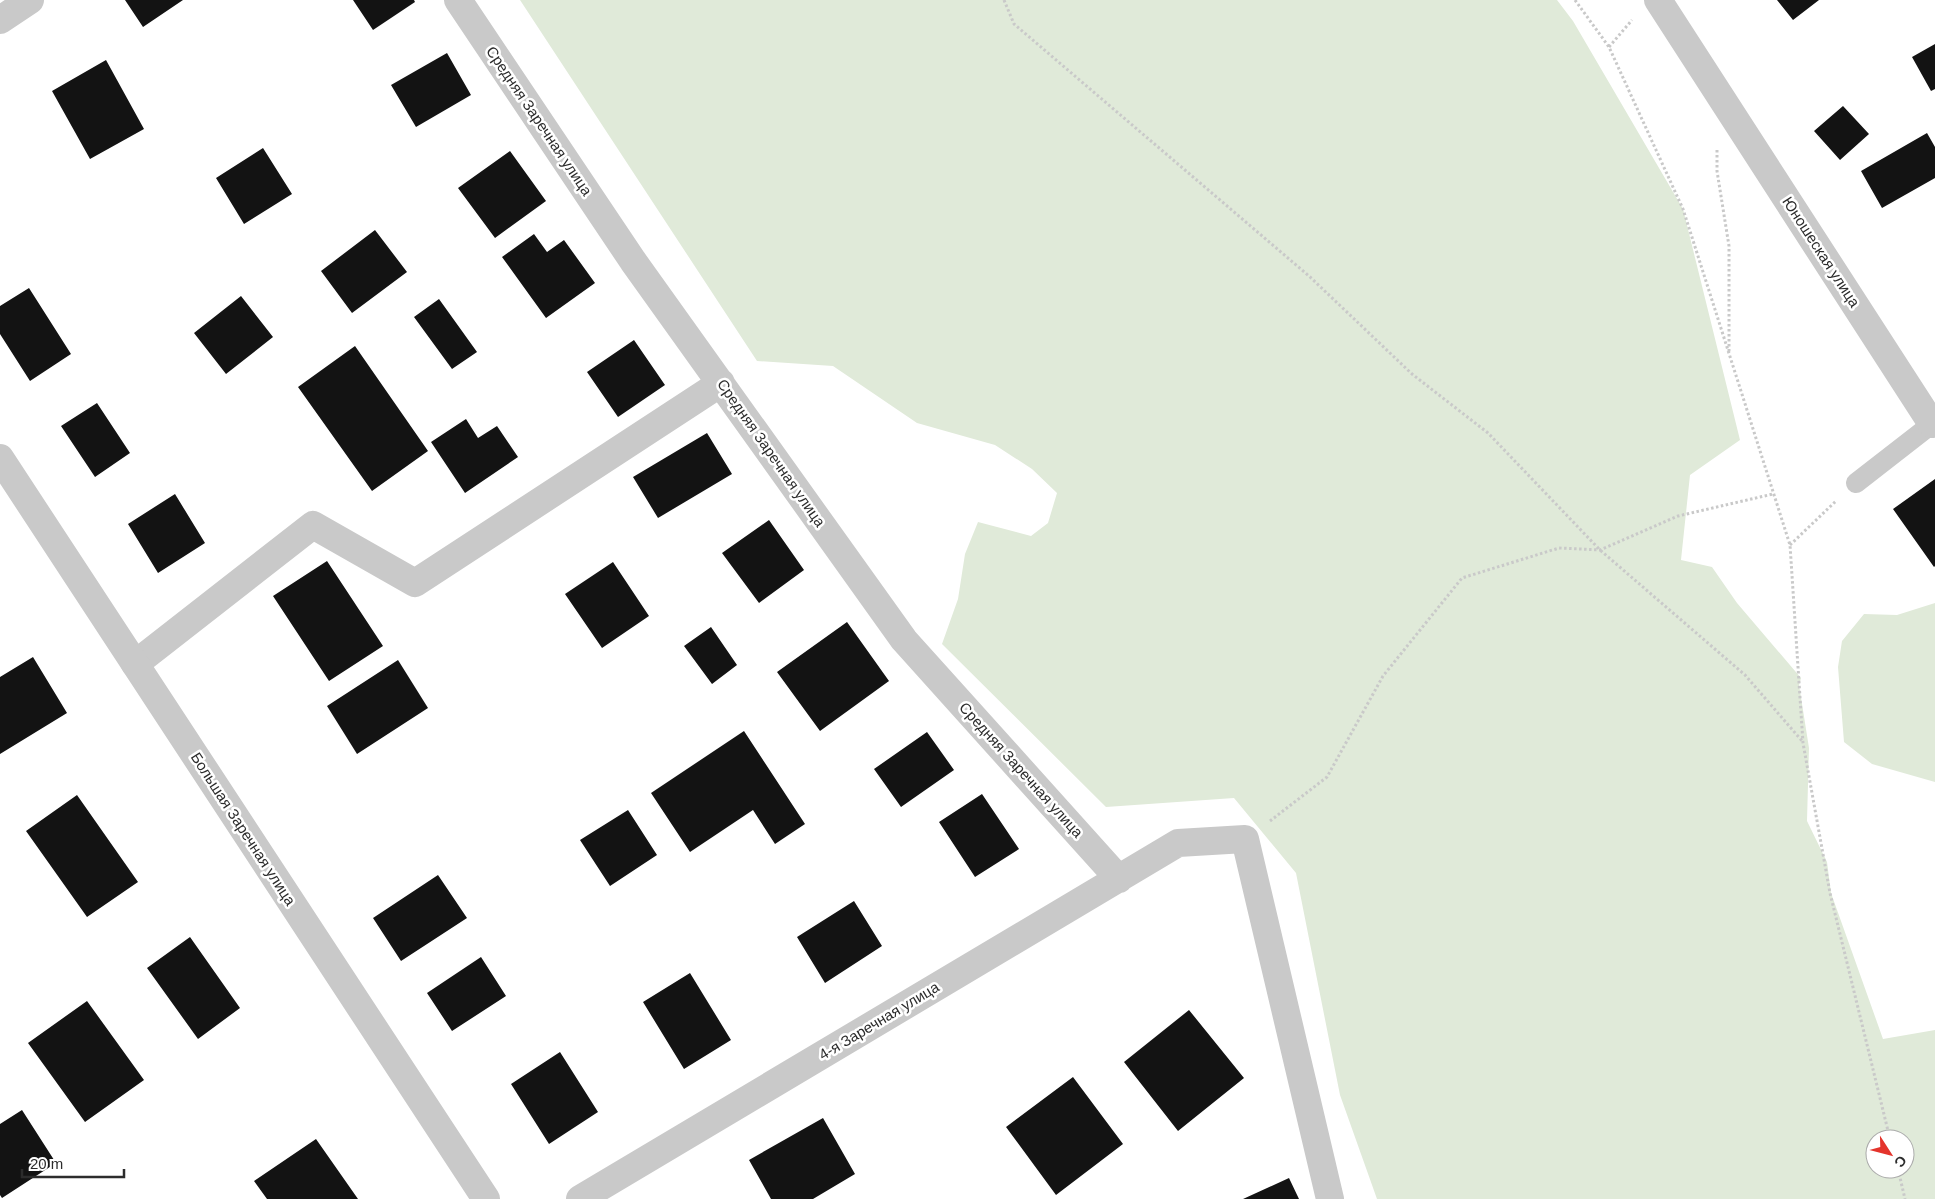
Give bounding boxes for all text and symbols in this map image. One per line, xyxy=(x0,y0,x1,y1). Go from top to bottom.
street label: Средняя Заречная улица xyxy=(483,43,596,199)
street label: Юношеская улица xyxy=(1779,193,1864,311)
street label: Средняя Заречная улица xyxy=(714,376,829,530)
street label: Средняя Заречная улица xyxy=(956,699,1087,841)
street label: Большая Заречная улица xyxy=(188,749,300,909)
street label: 4-я Заречная улица xyxy=(816,978,942,1063)
north arrow xyxy=(1865,1129,1915,1179)
scale bar xyxy=(22,1146,125,1178)
text: С xyxy=(1891,1153,1910,1170)
text: 20 m xyxy=(30,1155,63,1172)

